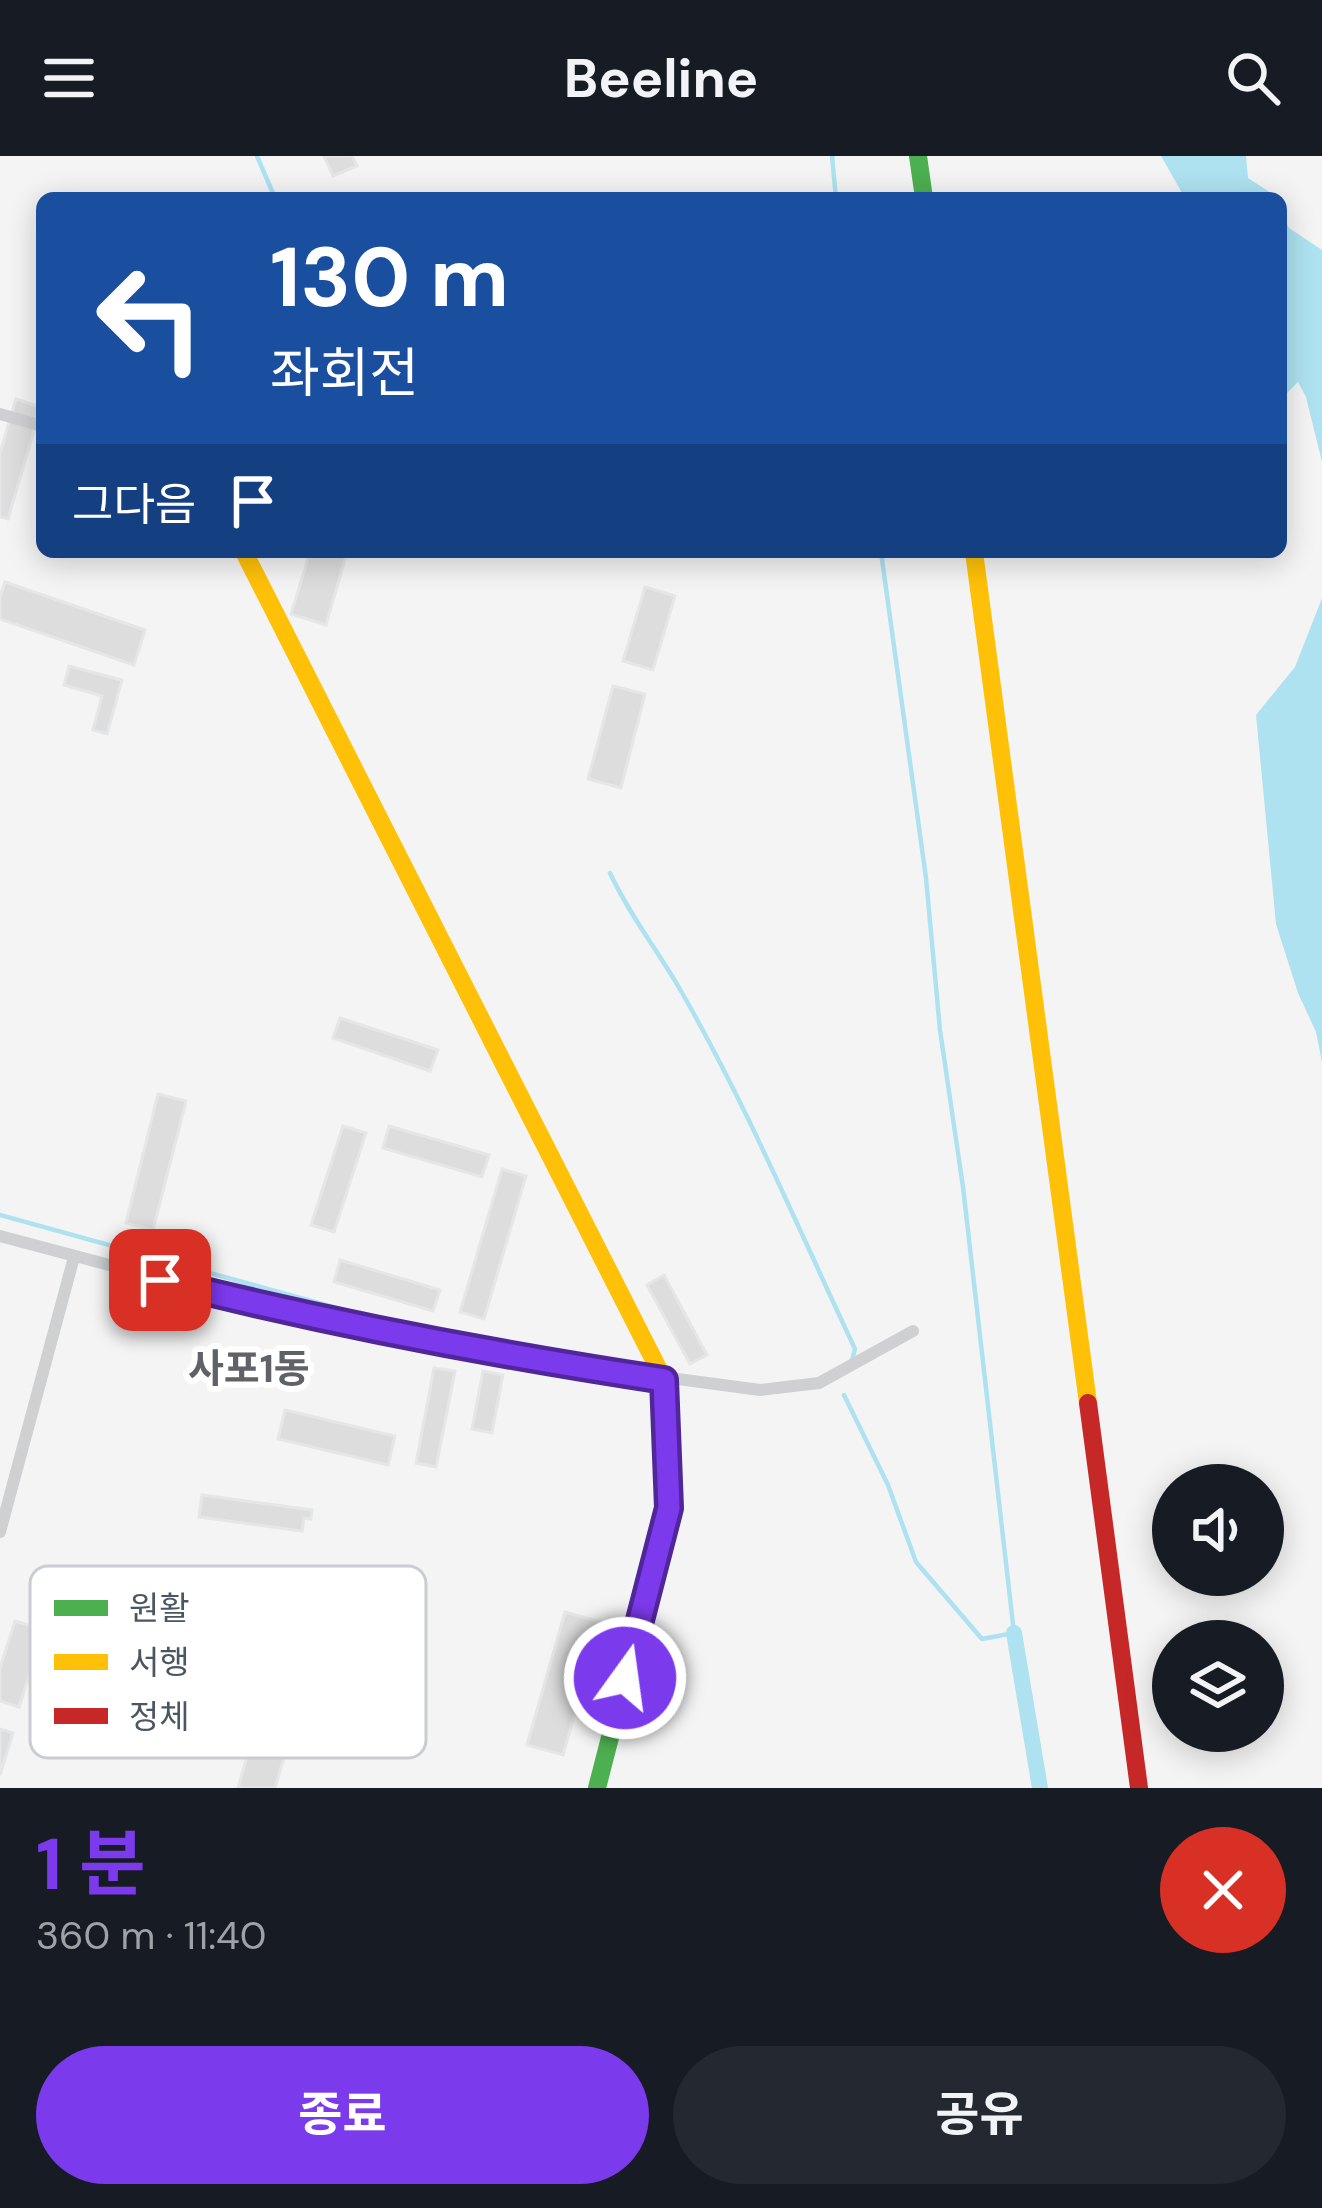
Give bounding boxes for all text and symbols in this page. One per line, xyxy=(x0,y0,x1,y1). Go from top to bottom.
text: Beeline xyxy=(564,43,758,114)
icon: menu xyxy=(36,45,102,111)
icon: search xyxy=(1220,45,1286,111)
text: 130 m xyxy=(270,223,509,332)
icon: left xyxy=(72,240,228,396)
text: 좌회전 xyxy=(270,338,419,409)
icon: arrive xyxy=(220,468,286,534)
text: 그다음 xyxy=(72,475,196,534)
pin xyxy=(109,1229,211,1331)
icon: arrive xyxy=(127,1247,193,1313)
district label: 사포1동 xyxy=(188,1343,310,1394)
map controls xyxy=(1152,1464,1284,1752)
button: sound xyxy=(1152,1464,1284,1596)
legend xyxy=(30,1566,426,1758)
text: 원활 xyxy=(129,1587,190,1630)
position arrow xyxy=(562,1615,688,1741)
button: layers xyxy=(1152,1620,1284,1752)
text: 서행 xyxy=(129,1641,190,1684)
text: 정체 xyxy=(129,1695,190,1738)
text: 1 분 xyxy=(36,1818,145,1911)
button: close xyxy=(1160,1827,1286,1953)
text: 360 m · 11:40 xyxy=(36,1910,266,1961)
button: 종료 xyxy=(36,2046,649,2184)
button: 공유 xyxy=(673,2046,1286,2184)

